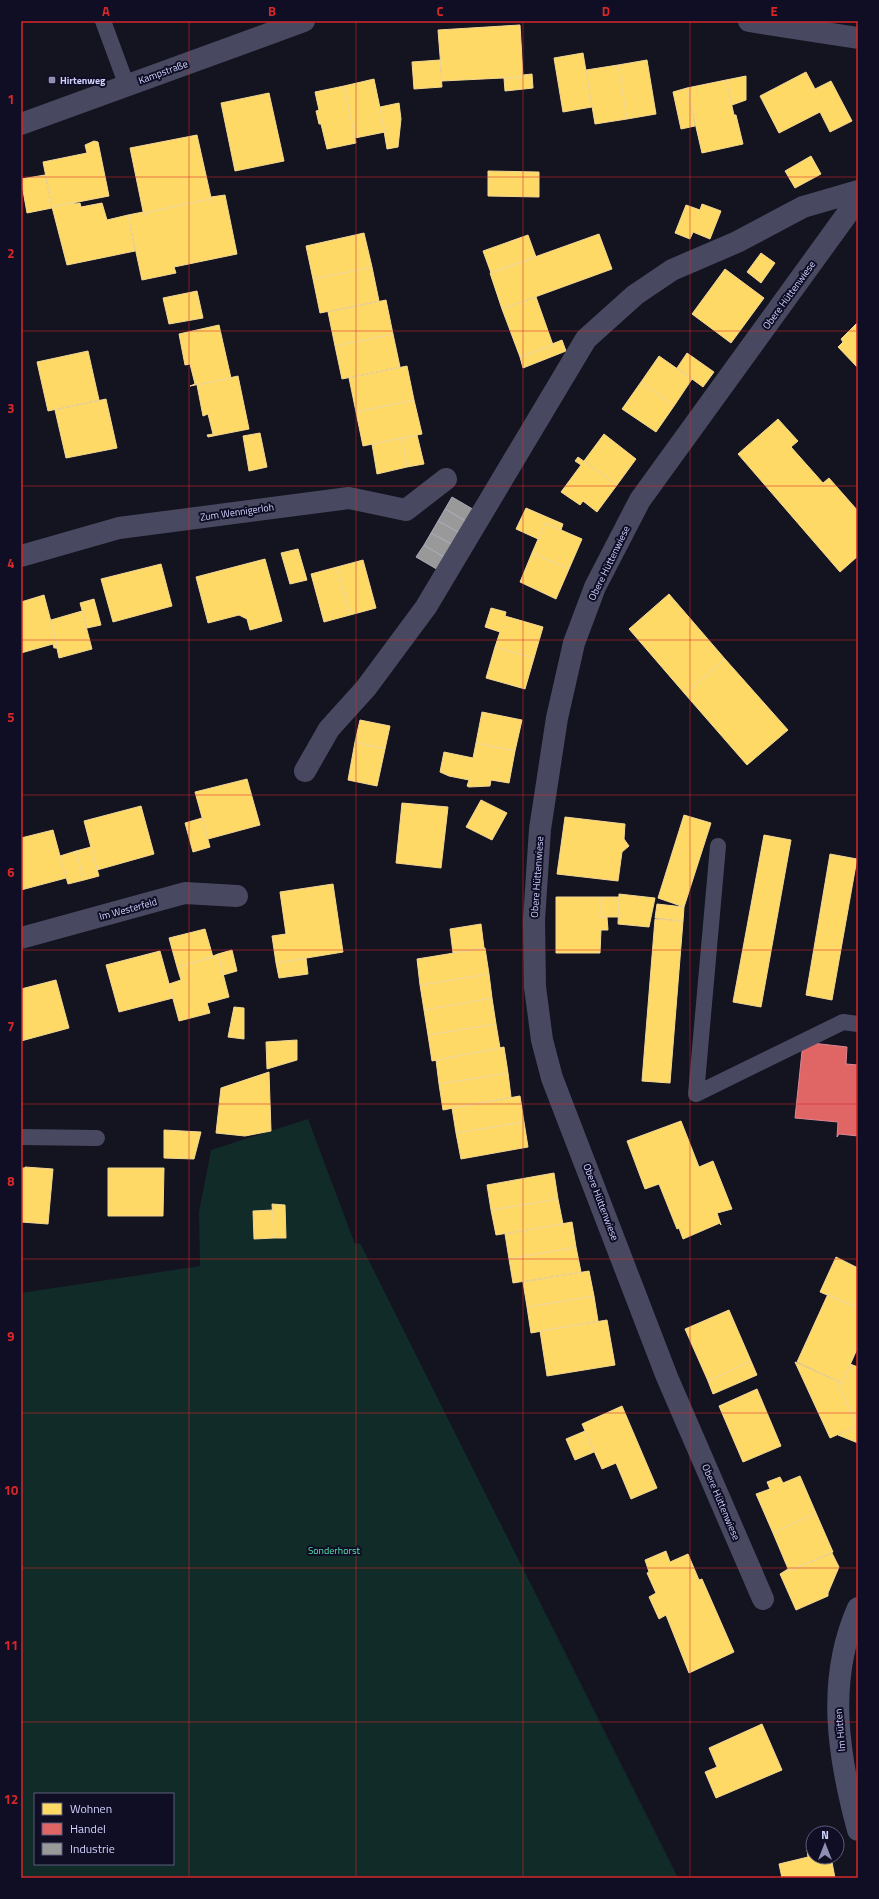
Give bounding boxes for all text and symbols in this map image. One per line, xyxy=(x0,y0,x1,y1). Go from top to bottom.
text: A xyxy=(102,1,110,21)
text: B xyxy=(268,1,276,21)
text: C xyxy=(436,1,444,21)
text: D xyxy=(602,1,610,21)
text: E xyxy=(770,1,778,21)
street label: Kampstraße xyxy=(136,56,190,88)
place label: Hirtenweg xyxy=(60,73,106,88)
marker: Hirtenweg xyxy=(47,75,57,85)
text: 1 xyxy=(7,89,15,109)
text: 2 xyxy=(7,243,15,263)
street label: Obere Hüttenwiese xyxy=(759,258,819,332)
text: 3 xyxy=(7,398,15,418)
street label: Zum Wennigerloh xyxy=(199,499,275,525)
street label: Obere Hüttenwiese xyxy=(584,523,634,603)
text: 4 xyxy=(7,553,15,573)
text: 5 xyxy=(7,707,15,727)
street label: Obere Hüttenwiese xyxy=(527,836,547,918)
text: 6 xyxy=(7,862,15,882)
street label: Im Westerfeld xyxy=(97,894,159,924)
text: 7 xyxy=(7,1016,15,1036)
street label: Obere Hüttenwiese xyxy=(579,1161,623,1243)
text: 8 xyxy=(7,1171,15,1191)
text: 9 xyxy=(7,1326,15,1346)
street label: Obere Hüttenwiese xyxy=(698,1462,744,1542)
text: 10 xyxy=(4,1480,18,1500)
park label: Sonderhorst xyxy=(308,1543,361,1558)
text: 11 xyxy=(4,1635,18,1655)
street label: Im Hütten xyxy=(831,1708,849,1752)
text: 12 xyxy=(4,1789,18,1809)
legend xyxy=(34,1793,174,1865)
text: Wohnen xyxy=(70,1799,112,1818)
text: Handel xyxy=(70,1819,106,1838)
north arrow xyxy=(805,1825,845,1865)
text: N xyxy=(821,1827,829,1843)
text: Industrie xyxy=(70,1839,115,1858)

